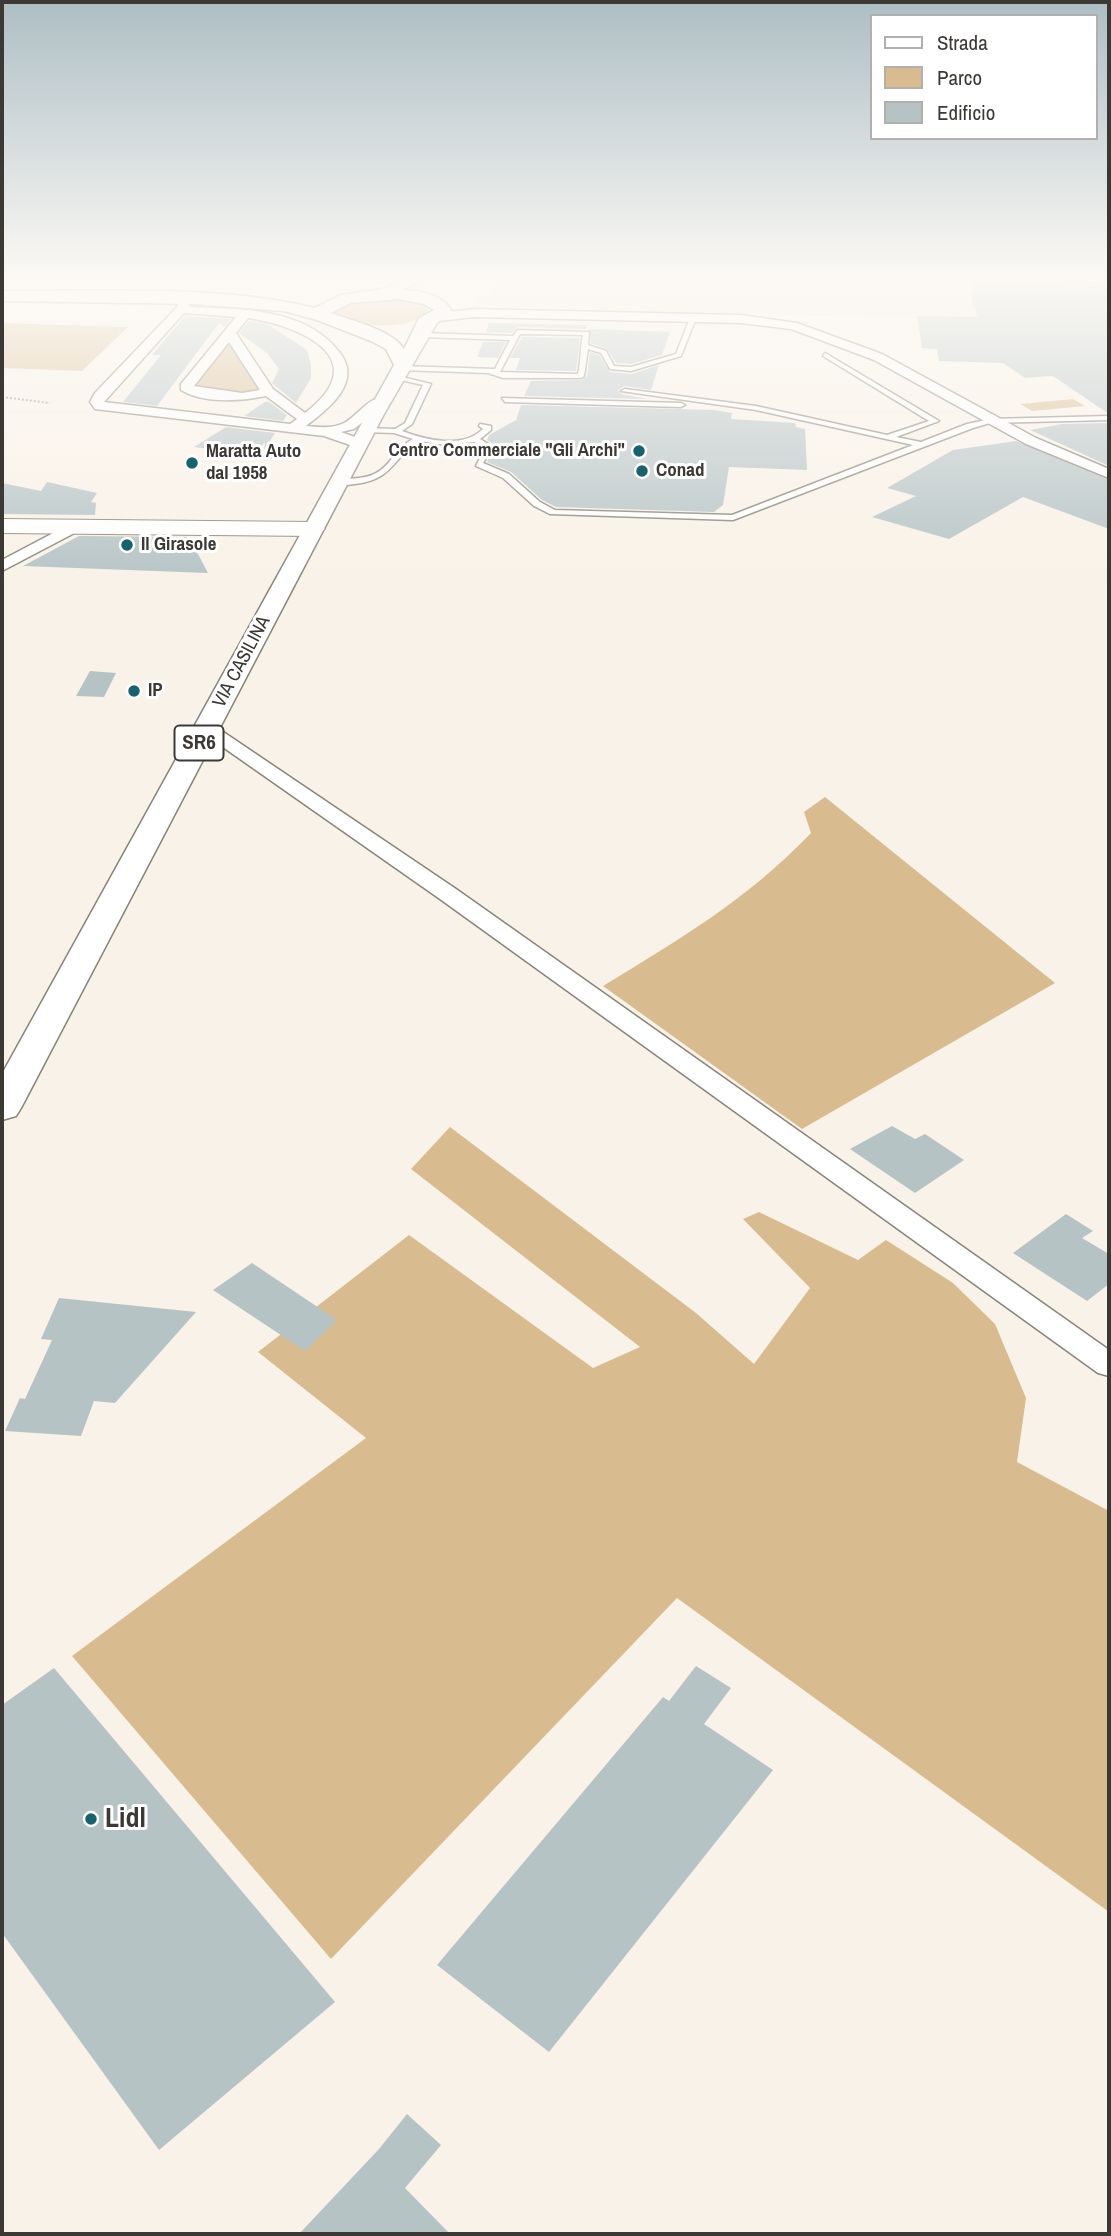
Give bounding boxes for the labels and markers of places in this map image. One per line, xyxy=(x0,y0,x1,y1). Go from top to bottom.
place label: Centro Commerciale "Gli Archi" xyxy=(389,440,625,462)
place label: Maratta Auto dal 1958 xyxy=(206,441,301,485)
marker: Centro Commerciale "Gli Archi" xyxy=(631,443,647,459)
marker: Maratta Auto dal 1958 xyxy=(184,455,200,471)
place label: Conad xyxy=(656,460,704,482)
marker: Conad xyxy=(634,463,650,479)
place label: Il Girasole xyxy=(141,534,216,556)
marker: Il Girasole xyxy=(119,537,135,553)
place label: IP xyxy=(148,680,163,702)
marker: IP xyxy=(126,683,142,699)
place label: Lidl xyxy=(105,1802,146,1836)
marker: Lidl xyxy=(83,1811,99,1827)

